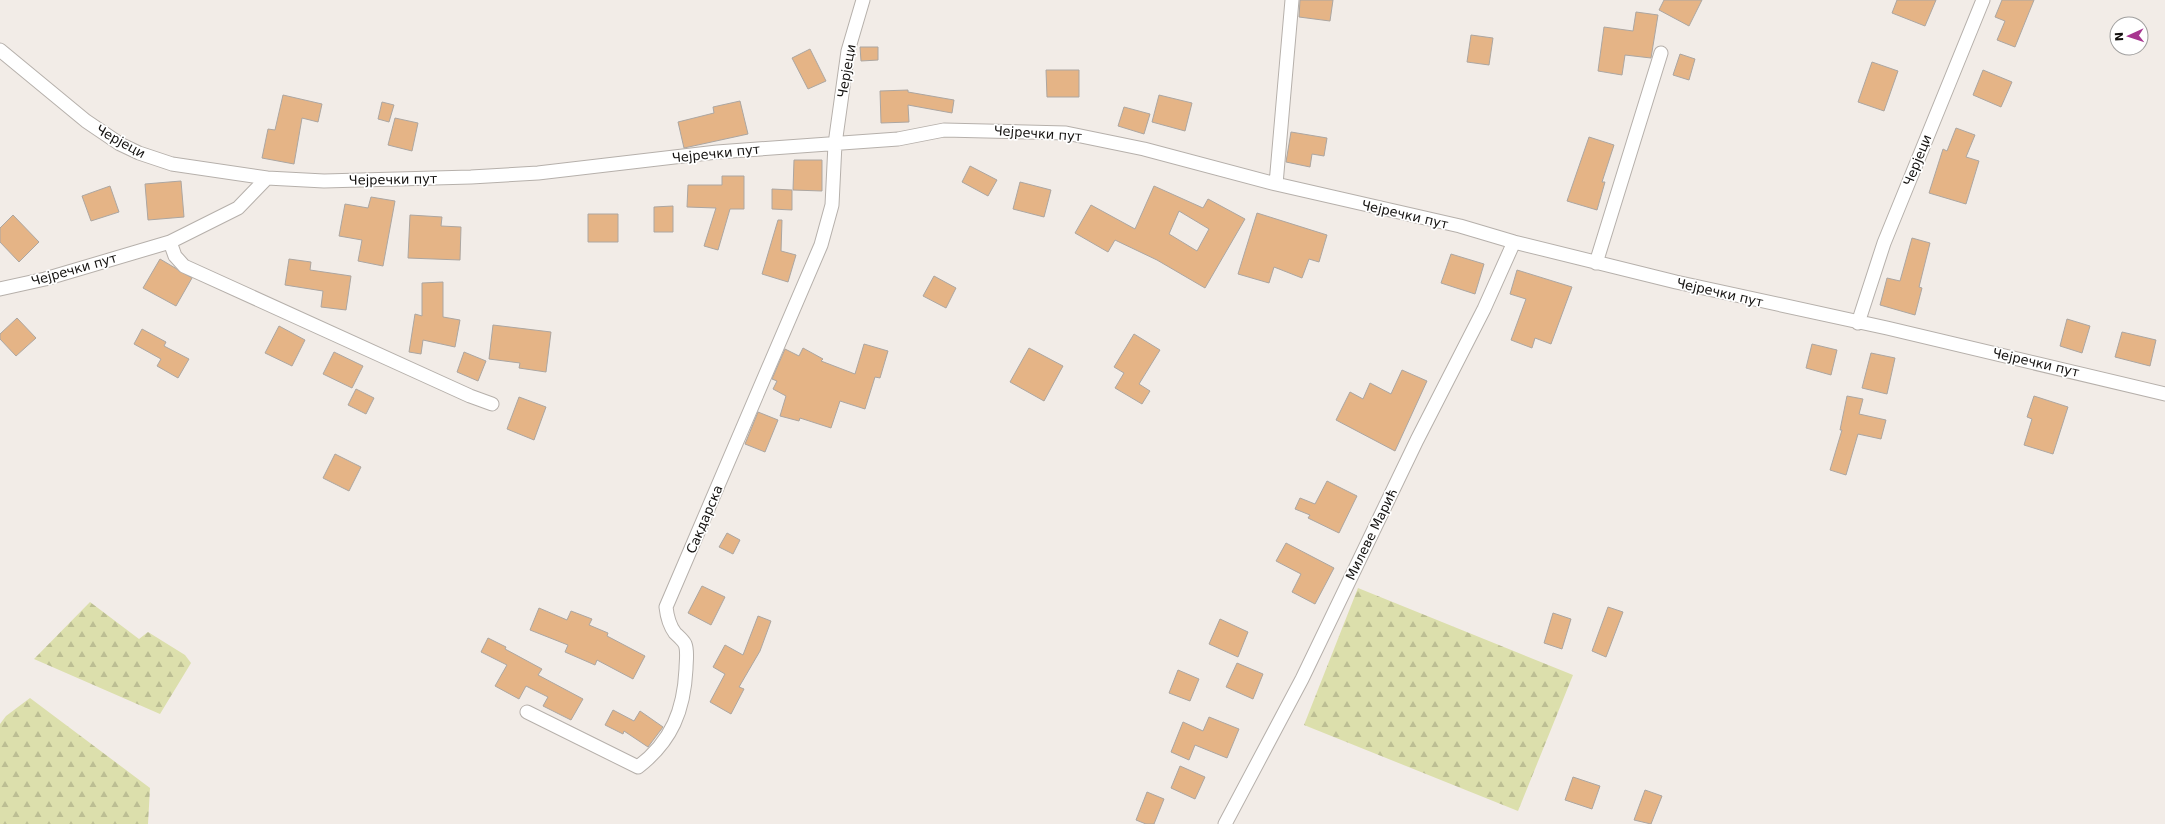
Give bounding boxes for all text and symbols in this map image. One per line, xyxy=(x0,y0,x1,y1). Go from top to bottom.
north arrow xyxy=(2109,16,2149,56)
text: N xyxy=(2113,32,2126,41)
street label: Черјеци xyxy=(834,43,859,99)
street label: Черјеци xyxy=(93,122,148,161)
street label: Чејречки пут xyxy=(993,123,1083,144)
street label: Черјеци xyxy=(1900,132,1935,188)
street label: Чејречки пут xyxy=(671,141,761,166)
street label: Чејречки пут xyxy=(349,171,438,188)
street label: Чејречки пут xyxy=(1360,197,1450,232)
street label: Чејречки пут xyxy=(29,250,119,289)
street label: Чејречки пут xyxy=(1675,275,1765,310)
street label: Чејречки пут xyxy=(1991,345,2081,380)
street label: Сакдарска xyxy=(683,483,726,556)
street label: Милеве Мaрић xyxy=(1343,486,1400,583)

